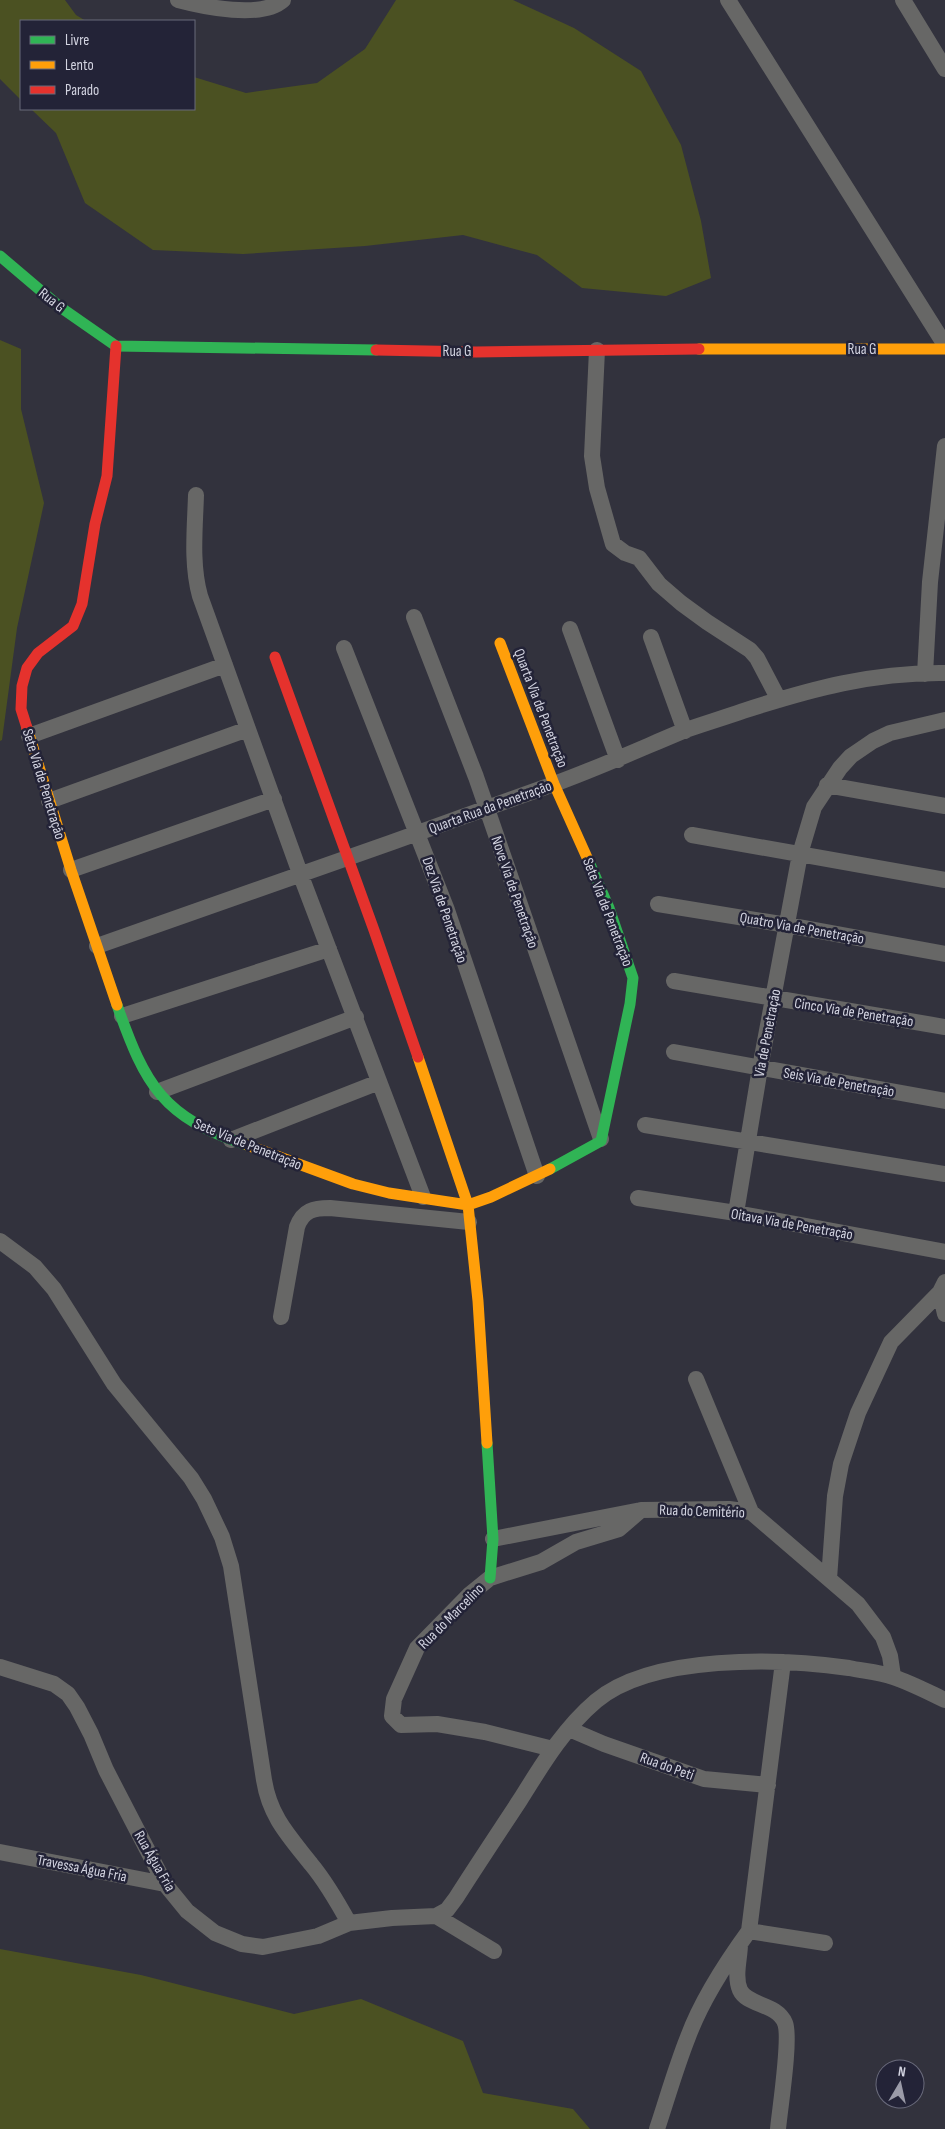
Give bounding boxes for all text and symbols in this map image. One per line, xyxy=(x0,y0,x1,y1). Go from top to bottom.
legend xyxy=(20,20,195,110)
text: Livre xyxy=(65,31,89,50)
text: Lento xyxy=(65,56,94,75)
text: Parado xyxy=(65,81,99,100)
street label: Rua G xyxy=(34,284,69,317)
street label: Rua G xyxy=(848,340,876,359)
street label: Rua G xyxy=(443,342,471,361)
street label: Quarta Via de Penetração xyxy=(509,646,572,770)
street label: Sete Via de Penetração xyxy=(18,727,69,842)
street label: Quarta Rua da Penetração xyxy=(426,776,554,839)
street label: Nove Via de Penetração xyxy=(486,834,543,951)
street label: Dez Via de Penetração xyxy=(418,855,472,966)
street label: Sete Via de Penetração xyxy=(578,855,637,969)
street label: Quatro Via de Penetração xyxy=(738,908,866,949)
street label: Via de Penetração xyxy=(750,987,785,1079)
street label: Cinco Via de Penetração xyxy=(793,994,915,1031)
street label: Seis Via de Penetração xyxy=(782,1063,896,1102)
street label: Sete Via de Penetração xyxy=(191,1114,305,1175)
street label: Oitava Via de Penetração xyxy=(729,1204,854,1245)
street label: Rua do Cemitério xyxy=(659,1501,745,1522)
street label: Rua do Marcelino xyxy=(414,1579,488,1653)
street label: Rua do Peti xyxy=(637,1748,697,1785)
street label: Rua Água Fria xyxy=(130,1828,180,1895)
street label: Travessa Água Fria xyxy=(36,1851,128,1887)
north arrow xyxy=(875,2059,925,2109)
text: N xyxy=(897,2063,907,2081)

